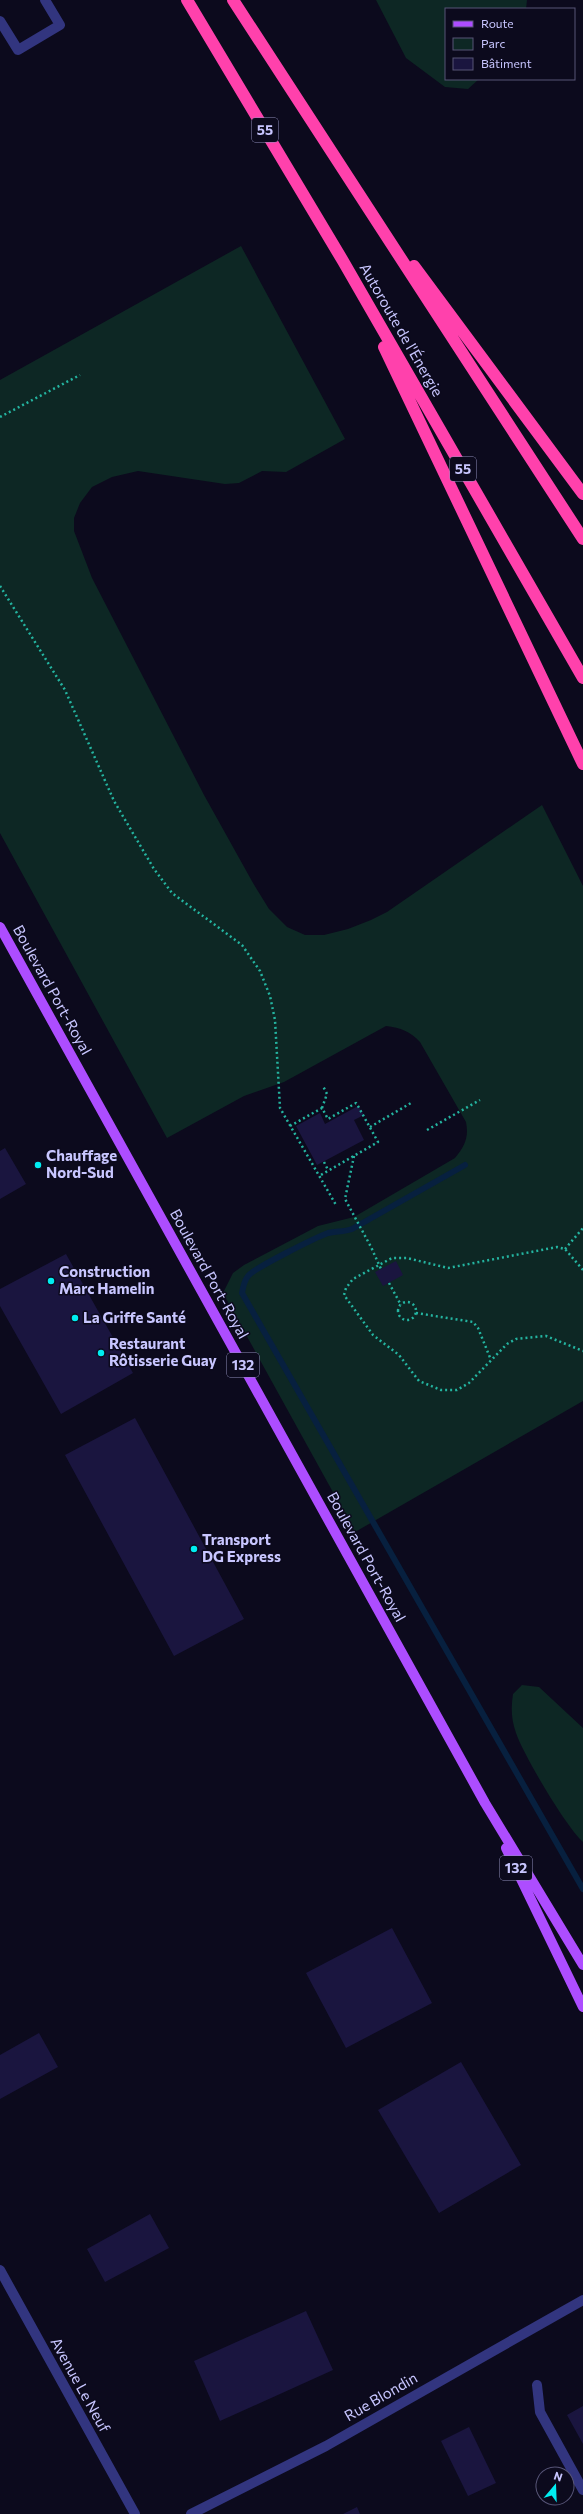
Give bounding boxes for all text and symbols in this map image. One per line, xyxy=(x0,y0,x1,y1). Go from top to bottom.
legend xyxy=(445,8,575,80)
text: Route xyxy=(481,16,514,30)
text: Parc xyxy=(481,36,505,50)
text: Bâtiment xyxy=(481,56,532,70)
road number: 55 xyxy=(252,118,278,142)
street label: Autoroute de l'Énergie xyxy=(356,259,448,399)
road number: 55 xyxy=(450,457,476,481)
street label: Boulevard Port-Royal xyxy=(10,922,96,1057)
place label: Chauffage Nord-Sud xyxy=(46,1146,117,1181)
marker: Chauffage Nord-Sud xyxy=(33,1160,43,1170)
street label: Boulevard Port-Royal xyxy=(167,1206,253,1341)
place label: Construction Marc Hamelin xyxy=(59,1262,154,1297)
marker: Construction Marc Hamelin xyxy=(46,1276,56,1286)
place label: La Griffe Santé xyxy=(83,1308,186,1326)
marker: La Griffe Santé xyxy=(70,1313,80,1323)
place label: Restaurant Rôtisserie Guay xyxy=(109,1334,217,1369)
marker: Restaurant Rôtisserie Guay xyxy=(96,1348,106,1358)
road number: 132 xyxy=(227,1353,259,1377)
street label: Boulevard Port-Royal xyxy=(324,1489,410,1624)
place label: Transport DG Express xyxy=(202,1530,281,1565)
marker: Transport DG Express xyxy=(189,1544,199,1554)
road number: 132 xyxy=(500,1856,532,1880)
street label: Avenue Le Neuf xyxy=(47,2334,114,2435)
street label: Rue Blondin xyxy=(341,2368,420,2424)
north arrow xyxy=(535,2466,575,2506)
text: N xyxy=(552,2469,564,2484)

